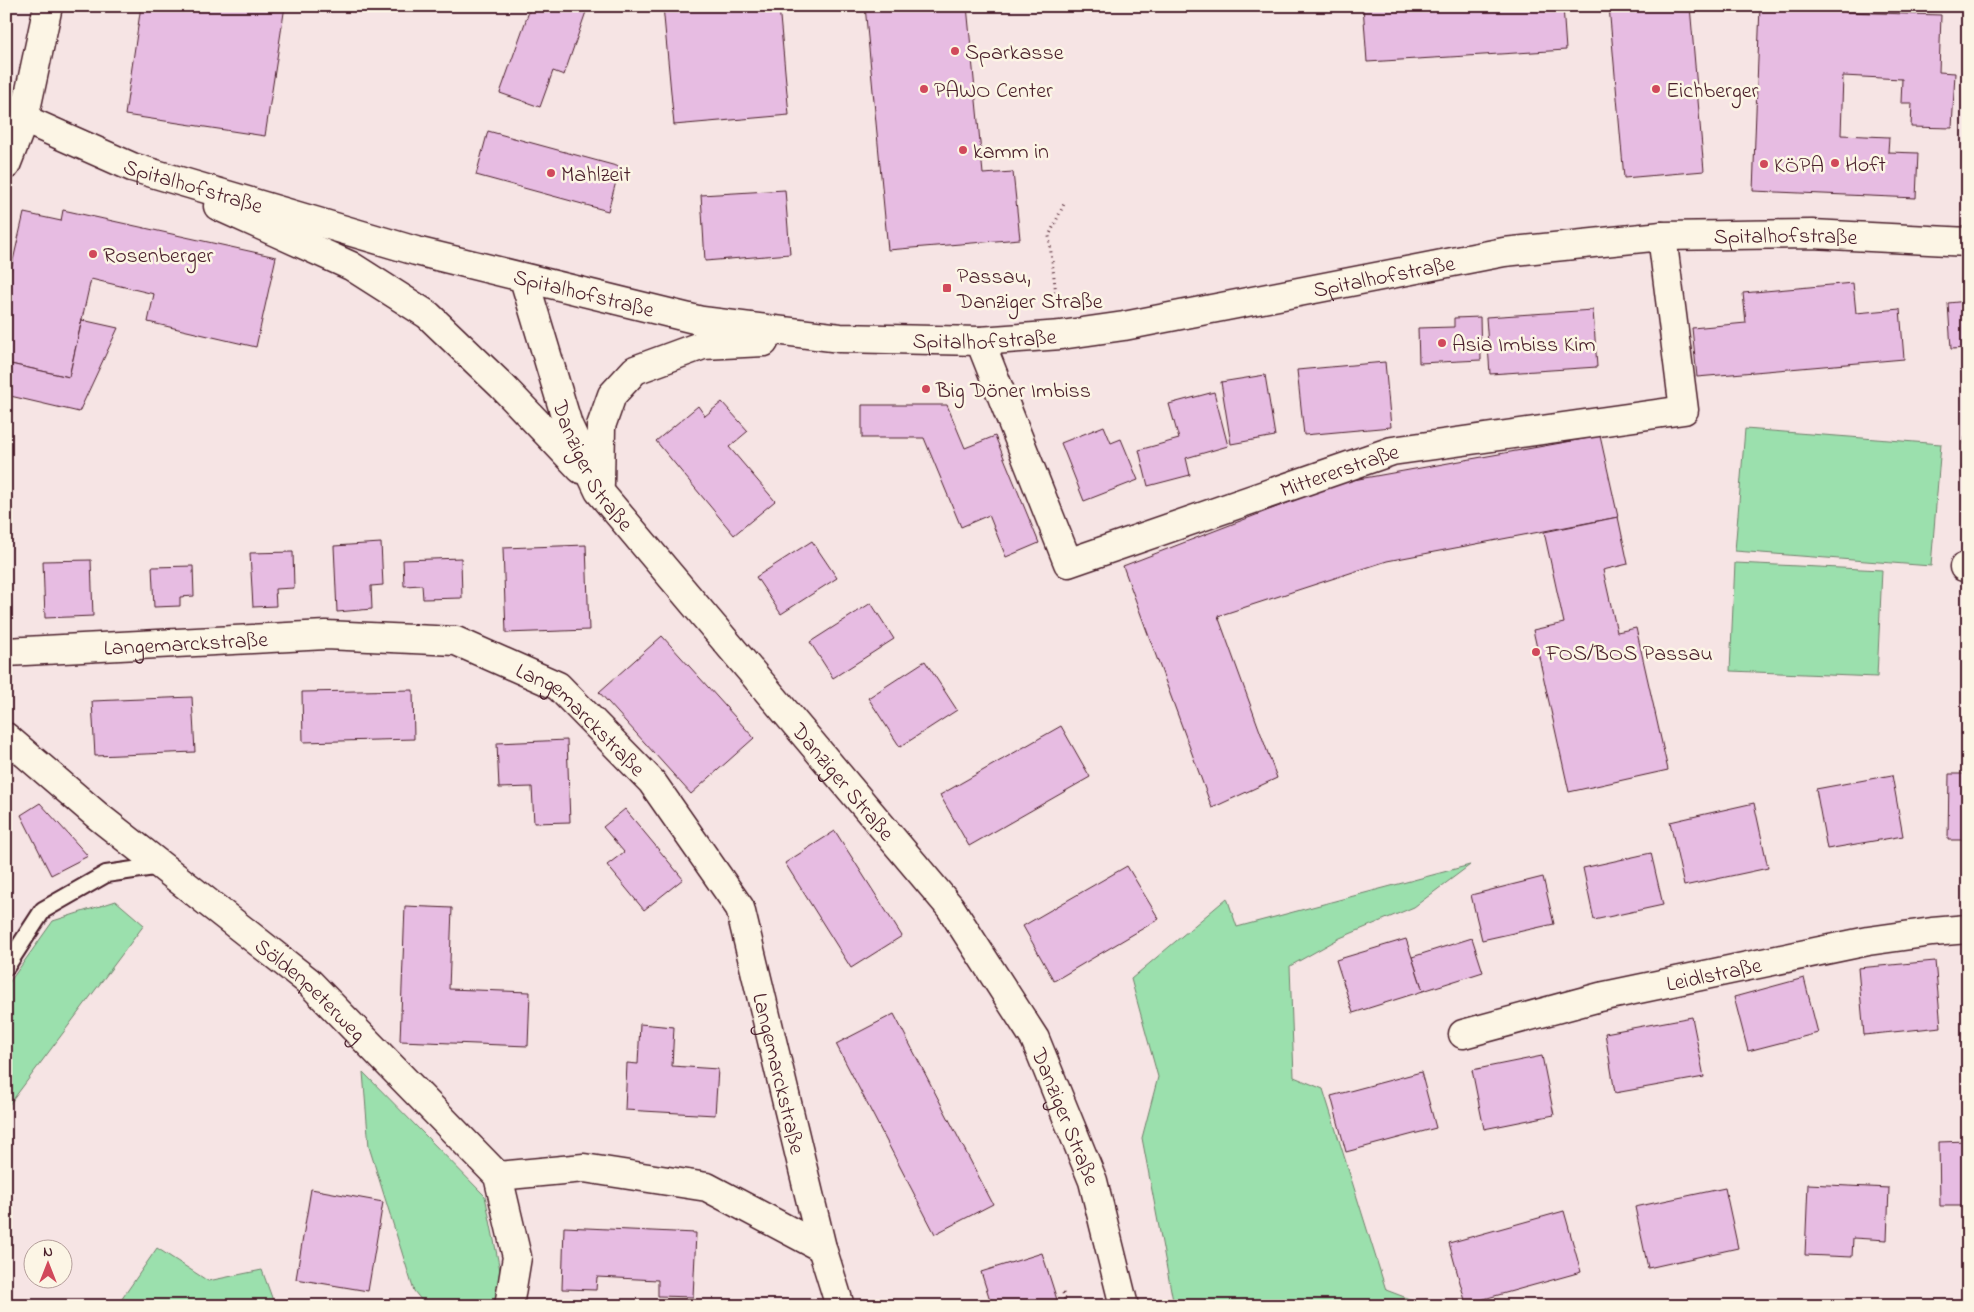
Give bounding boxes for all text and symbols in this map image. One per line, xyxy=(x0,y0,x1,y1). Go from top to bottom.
place label: Sparkasse xyxy=(965,38,1064,70)
marker: Sparkasse xyxy=(949,45,961,57)
place label: PAWO Center xyxy=(934,76,1053,108)
place label: Eichberger xyxy=(1666,76,1759,109)
marker: PAWO Center xyxy=(918,83,930,95)
marker: Eichberger xyxy=(1650,83,1662,95)
place label: kamm in xyxy=(973,137,1049,169)
marker: kamm in xyxy=(957,144,969,156)
place label: Hoft xyxy=(1845,150,1887,182)
place label: KÖPA xyxy=(1774,151,1824,183)
street label: Spitalhofstraße xyxy=(117,152,266,224)
marker: Hoft xyxy=(1829,157,1841,169)
marker: KÖPA xyxy=(1758,158,1770,170)
place label: Mahlzeit xyxy=(561,160,631,192)
marker: Mahlzeit xyxy=(545,167,557,179)
street label: Spitalhofstraße xyxy=(1714,221,1858,255)
place label: Rosenberger xyxy=(103,241,214,274)
marker: Rosenberger xyxy=(87,248,99,260)
street label: Spitalhofstraße xyxy=(1311,249,1458,308)
street label: Spitalhofstraße xyxy=(510,262,657,328)
place label: Passau, Danziger Straße xyxy=(956,262,1103,320)
marker: Passau, Danziger Straße xyxy=(941,282,953,294)
street label: Spitalhofstraße xyxy=(912,322,1058,360)
place label: Asia Imbiss Kim xyxy=(1452,330,1596,362)
marker: Asia Imbiss Kim xyxy=(1436,337,1448,349)
place label: Big Döner Imbiss xyxy=(935,376,1091,409)
marker: Big Döner Imbiss xyxy=(920,383,932,395)
street label: Danziger Straße xyxy=(542,396,640,540)
street label: Mittererstraße xyxy=(1276,437,1401,507)
street label: Langemarckstraße xyxy=(103,625,269,666)
place label: FOS/BOS Passau xyxy=(1545,639,1713,671)
marker: FOS/BOS Passau xyxy=(1530,646,1542,658)
street label: Langemarckstraße xyxy=(510,656,651,785)
street label: Danziger Straße xyxy=(782,716,901,849)
street label: Söldenpeterweg xyxy=(247,932,372,1051)
street label: Leidlstraße xyxy=(1664,951,1765,1002)
street label: Langemarckstraße xyxy=(742,990,812,1158)
street label: Danziger Straße xyxy=(1021,1043,1106,1191)
north arrow xyxy=(22,1240,72,1290)
text: N xyxy=(43,1242,53,1263)

